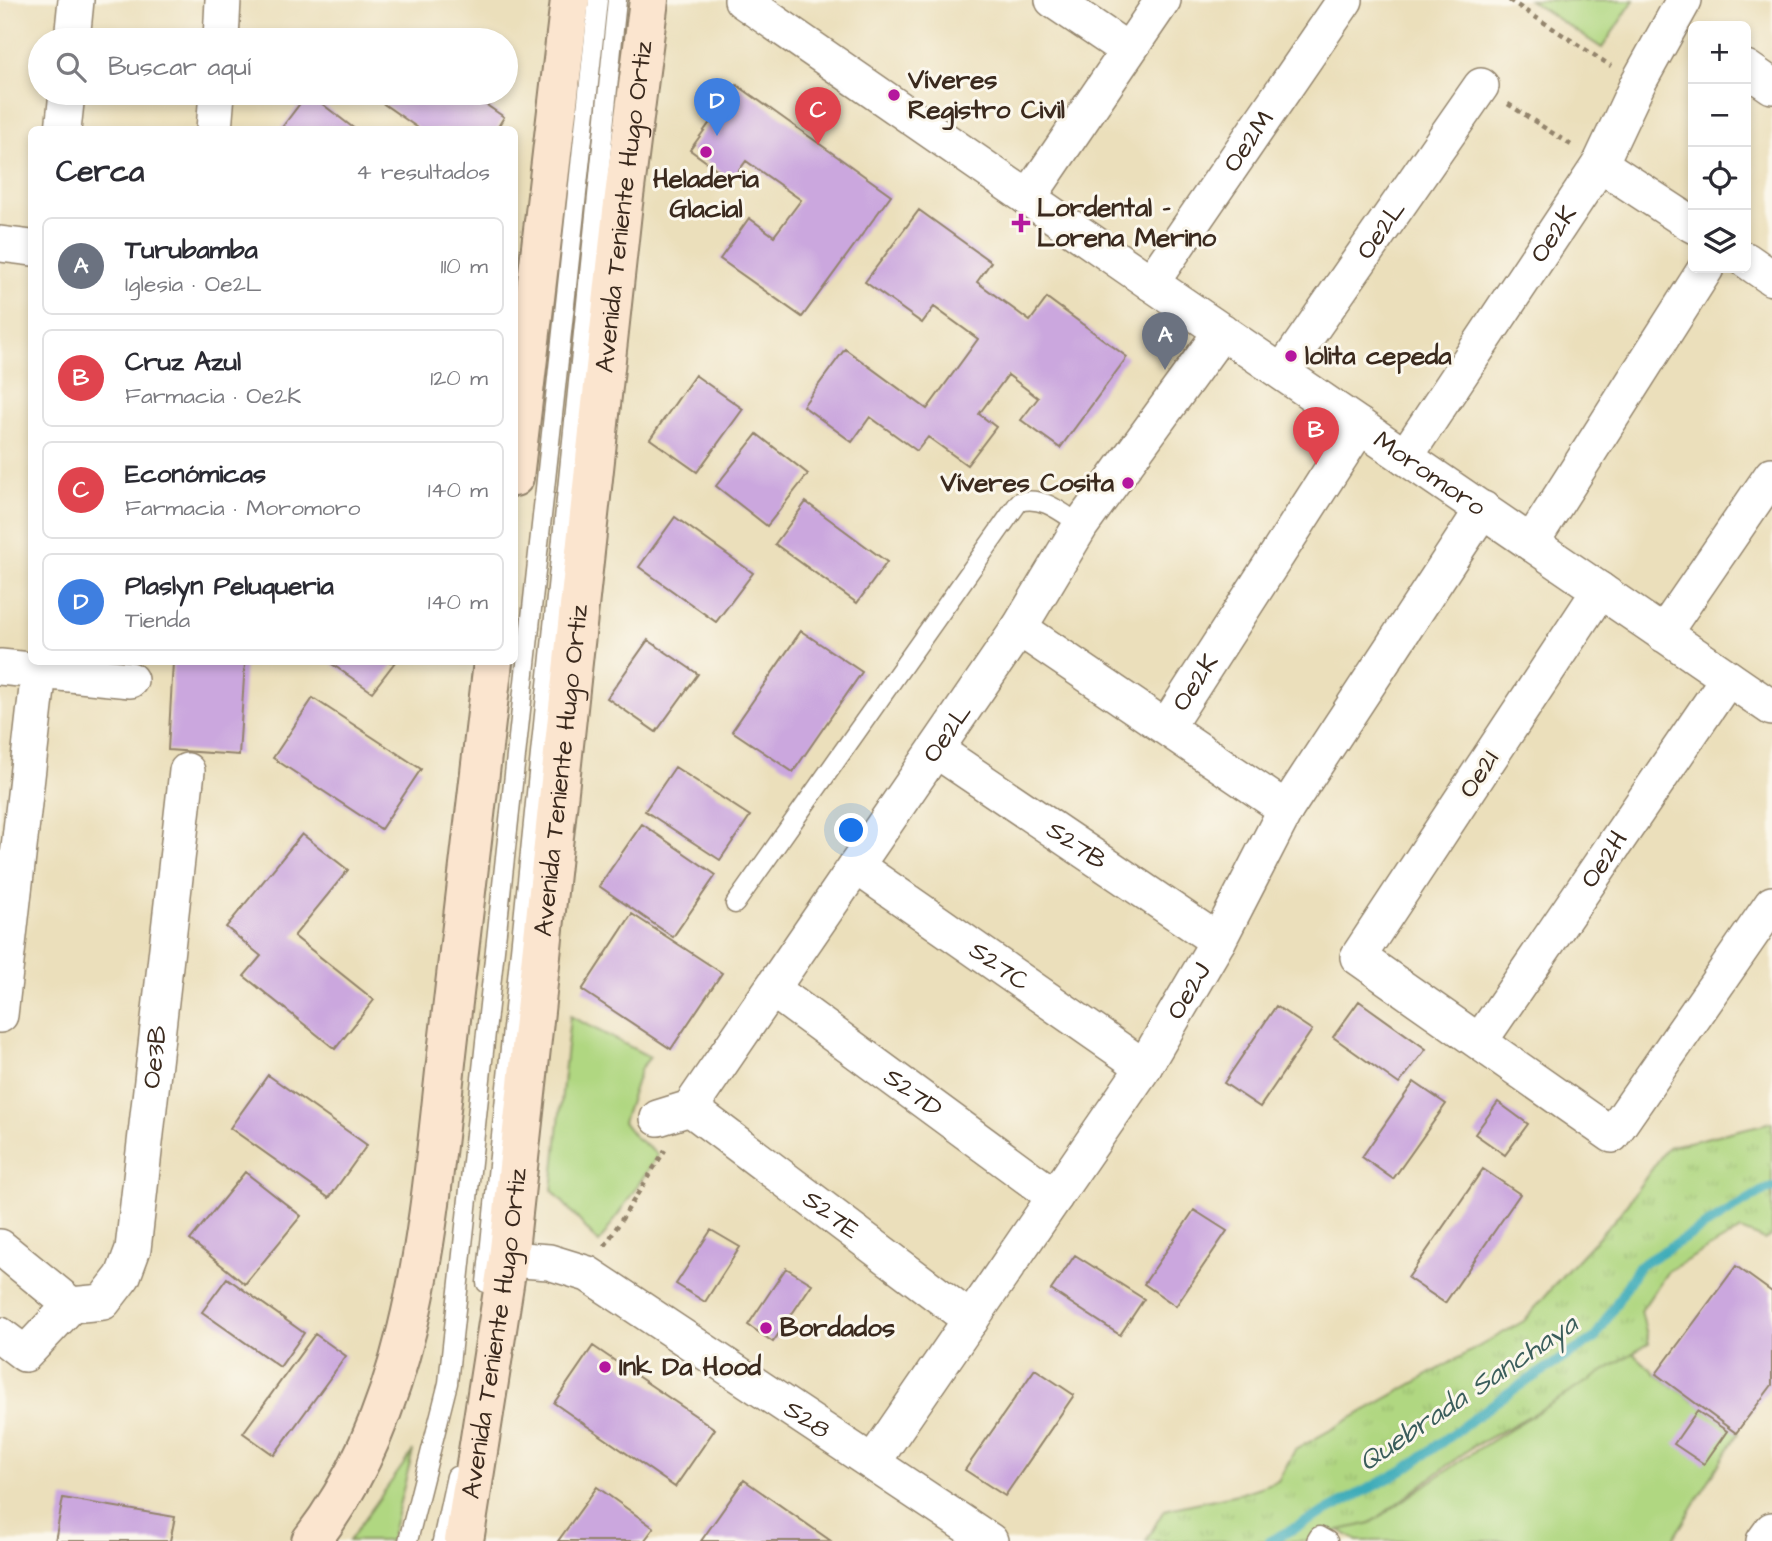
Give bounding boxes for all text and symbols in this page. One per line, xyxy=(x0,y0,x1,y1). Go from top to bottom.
map controls xyxy=(1688,21,1751,273)
button: + xyxy=(1688,21,1751,84)
search box xyxy=(28,28,518,105)
street label: Avenida Teniente Hugo Ortiz xyxy=(587,39,662,375)
icon: search xyxy=(52,48,90,86)
text: Buscar aquí xyxy=(108,49,251,85)
place label: Víveres Registro Civil xyxy=(907,62,1065,131)
pin: D xyxy=(694,78,740,136)
button: − xyxy=(1688,84,1751,147)
pin: C xyxy=(795,87,841,145)
marker: Víveres Registro Civil xyxy=(886,87,902,103)
street label: Oe2M xyxy=(1214,103,1282,179)
marker: Heladeria Glacial xyxy=(698,144,714,160)
button: locate xyxy=(1688,147,1751,210)
text: Cerca xyxy=(56,151,144,193)
text: 4 resultados xyxy=(356,156,490,188)
place label: Heladeria Glacial xyxy=(653,161,760,227)
place label: Lordental - Lorena Merino xyxy=(1037,190,1217,256)
street label: Oe2L xyxy=(1348,193,1414,267)
street label: Oe2K xyxy=(1521,198,1586,270)
button: layers xyxy=(1688,210,1751,273)
marker: Lordental - Lorena Merino xyxy=(1011,213,1031,233)
text: Turubamba xyxy=(125,232,258,268)
text: A xyxy=(74,250,88,282)
text: 110 m xyxy=(440,250,488,282)
text: Iglesia · Oe2L xyxy=(125,268,262,300)
pin: A xyxy=(1142,312,1188,370)
place label: lolita cepeda xyxy=(1305,338,1452,374)
text: Cruz Azul xyxy=(125,344,241,380)
marker: lolita cepeda xyxy=(1283,348,1299,364)
text: B xyxy=(73,362,89,394)
text: 120 m xyxy=(430,362,488,394)
text: Farmacia · Oe2K xyxy=(125,380,301,412)
pin: B xyxy=(1293,407,1339,465)
street label: Moromoro xyxy=(1366,422,1493,525)
text: Económicas xyxy=(125,456,266,492)
place label: Víveres Cosita xyxy=(940,465,1115,501)
text: C xyxy=(73,474,89,506)
text: 140 m xyxy=(428,474,488,506)
marker: Víveres Cosita xyxy=(1120,475,1136,491)
text: Farmacia · Moromoro xyxy=(125,492,360,524)
text: Plaslyn Peluqueria xyxy=(125,568,334,604)
text: D xyxy=(74,586,88,618)
text: 140 m xyxy=(428,586,488,618)
street label: Avenida Teniente Hugo Ortiz xyxy=(525,602,597,938)
text: Tienda xyxy=(125,604,190,636)
street label: Oe2K xyxy=(1163,646,1227,718)
street label: Oe2L xyxy=(914,696,980,770)
street label: Oe2I xyxy=(1450,743,1508,805)
street label: S27B xyxy=(1039,812,1114,879)
your location xyxy=(834,813,868,847)
street label: Oe2H xyxy=(1572,824,1636,895)
street label: S27C xyxy=(962,932,1037,1000)
street label: Oe2J xyxy=(1158,956,1219,1026)
street label: Oe3B xyxy=(133,1024,176,1090)
street label: S27D xyxy=(876,1059,950,1126)
street label: Avenida Teniente Hugo Ortiz xyxy=(453,1166,536,1501)
street label: S27E xyxy=(795,1181,867,1248)
water label: Quebrada Sanchaya xyxy=(1351,1304,1587,1482)
place label: Bordados xyxy=(780,1310,895,1346)
marker: Bordados xyxy=(758,1320,774,1336)
place label: Ink Da Hood xyxy=(619,1349,762,1385)
marker: Ink Da Hood xyxy=(597,1359,613,1375)
street label: S28 xyxy=(777,1391,837,1448)

